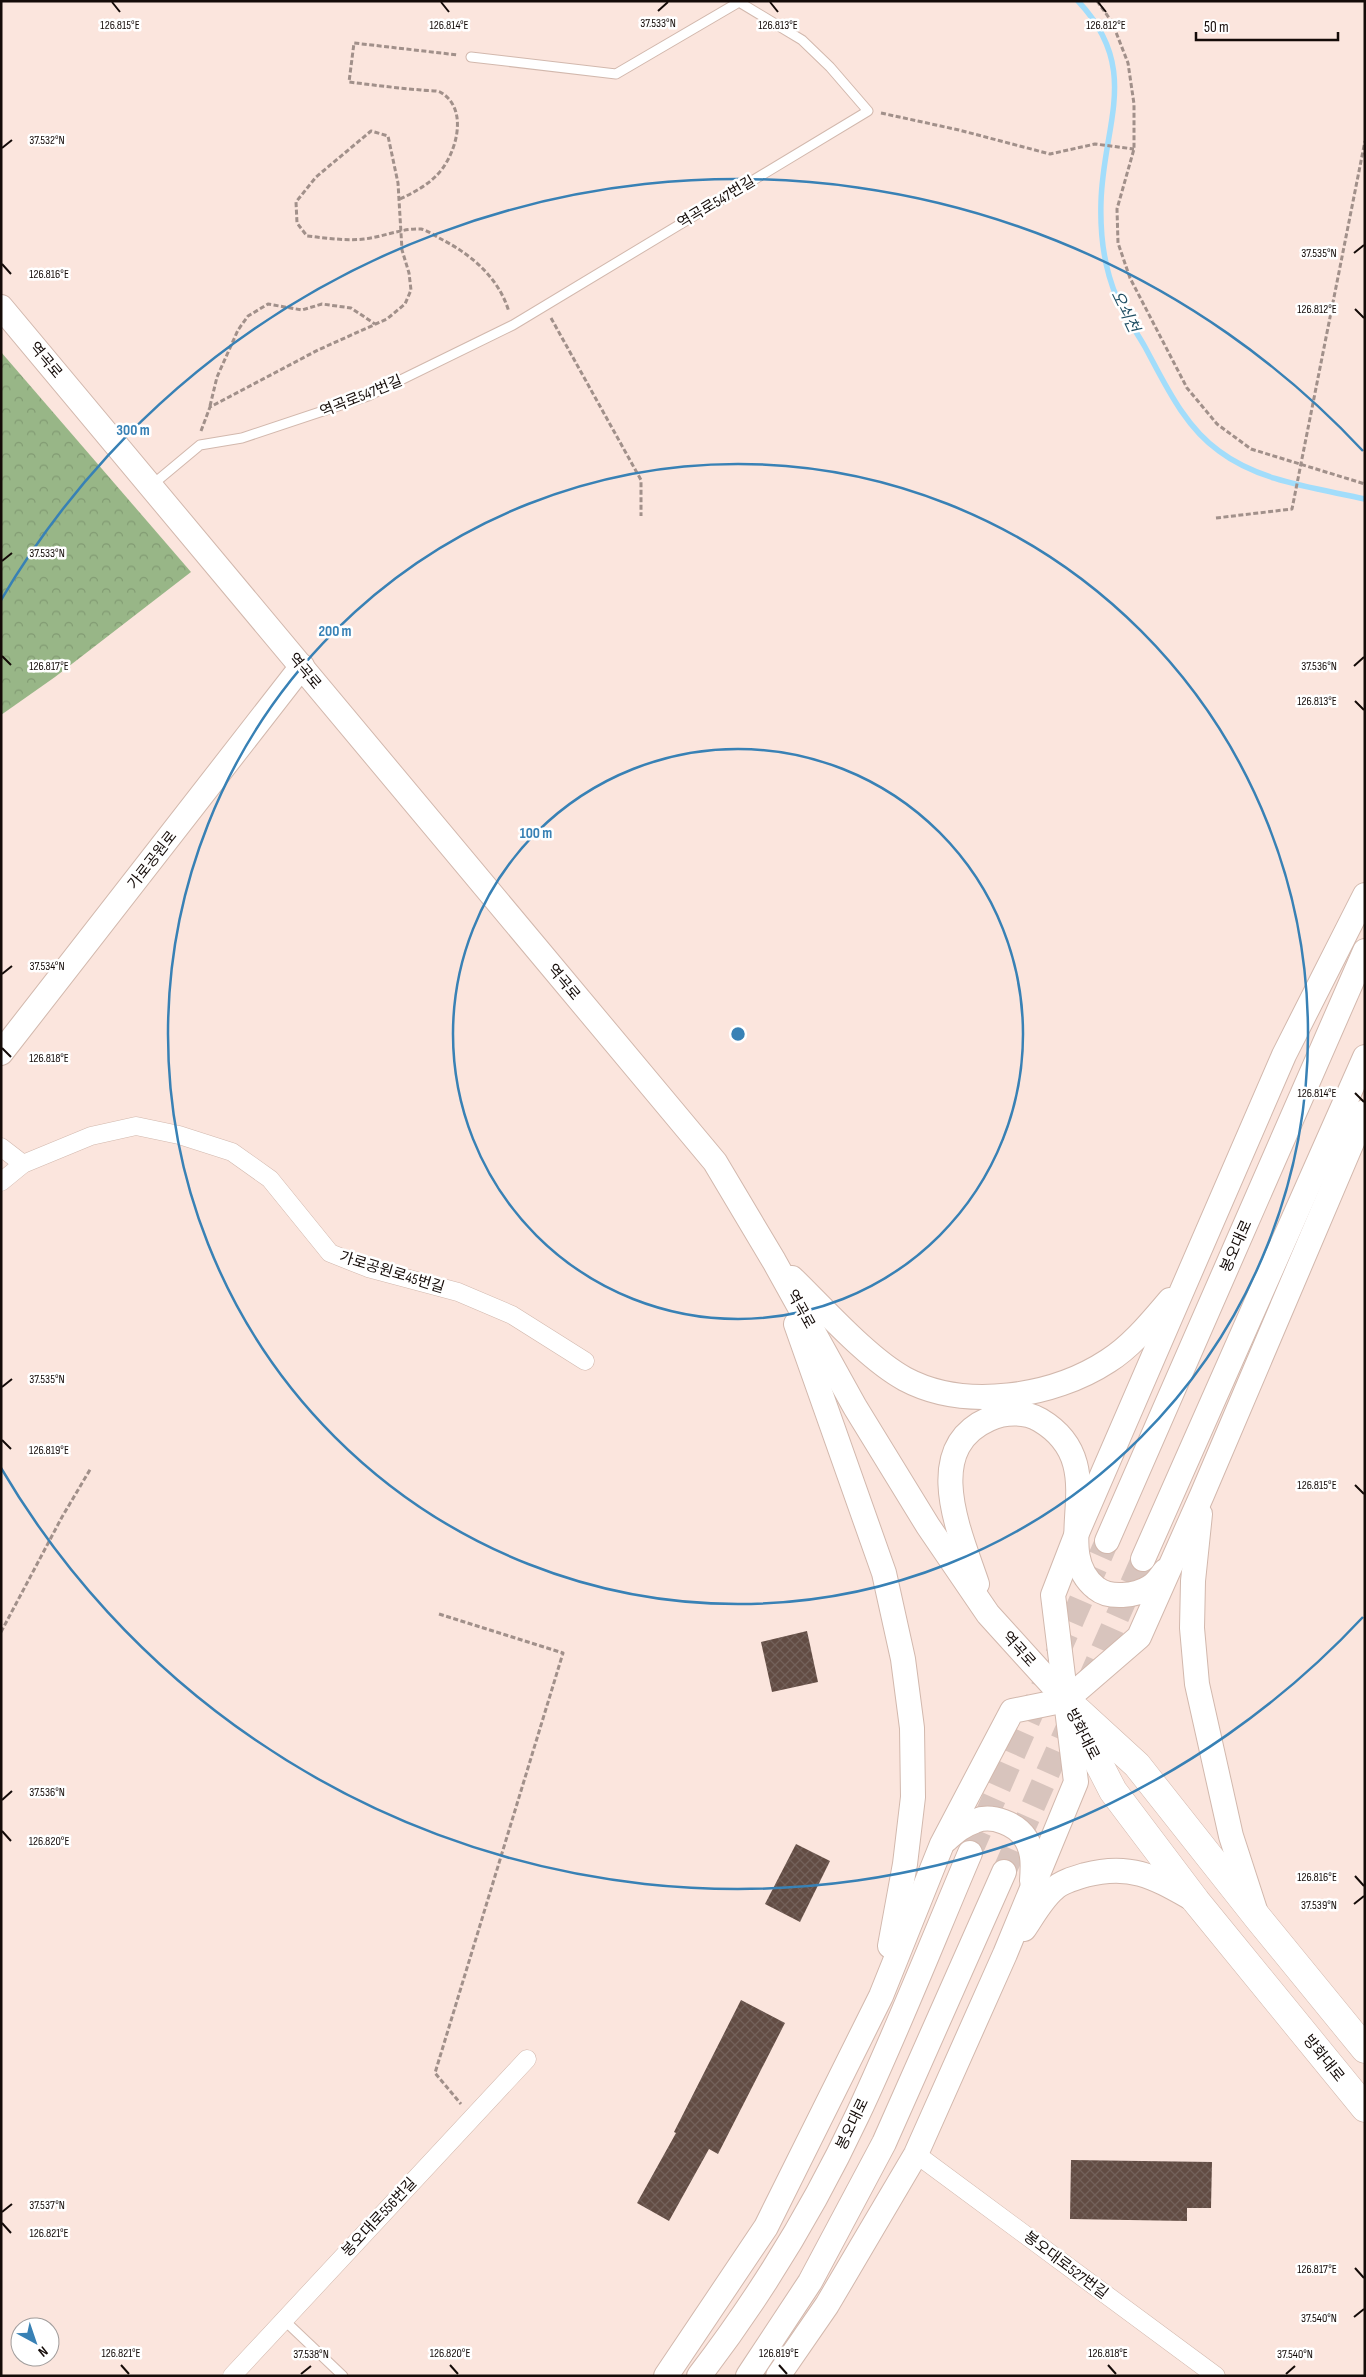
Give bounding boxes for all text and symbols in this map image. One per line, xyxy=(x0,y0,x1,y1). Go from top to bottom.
scale bar xyxy=(1196,10,1338,42)
text: 37.533°N xyxy=(640,16,676,31)
text: 126.815°E xyxy=(100,18,140,33)
text: 126.814°E xyxy=(429,18,469,33)
text: 126.813°E xyxy=(758,18,798,33)
text: 126.812°E xyxy=(1086,18,1126,33)
text: 50 m xyxy=(1204,18,1229,37)
text: 37.532°N xyxy=(29,133,65,148)
street label: 역곡로547번길 xyxy=(674,172,759,233)
text: 37.535°N xyxy=(1301,246,1337,261)
text: 126.816°E xyxy=(29,267,69,282)
water label: 오쇠천 xyxy=(1106,288,1144,338)
text: 126.812°E xyxy=(1297,302,1337,317)
street label: 역곡로 xyxy=(25,338,66,382)
street label: 역곡로547번길 xyxy=(317,371,405,422)
text: 300 m xyxy=(116,421,150,440)
text: 37.533°N xyxy=(29,546,65,561)
text: 200 m xyxy=(318,622,352,641)
street label: 역곡로 xyxy=(284,649,325,693)
text: 126.817°E xyxy=(29,659,69,674)
text: 37.536°N xyxy=(1301,659,1337,674)
text: 126.813°E xyxy=(1297,694,1337,709)
text: 100 m xyxy=(520,824,552,843)
street label: 가로공원로 xyxy=(124,827,181,893)
text: 37.534°N xyxy=(29,959,65,974)
street label: 역곡로 xyxy=(543,960,584,1004)
centre of rings xyxy=(729,1025,747,1043)
text: 126.818°E xyxy=(29,1051,69,1066)
text: 126.814°E xyxy=(1297,1086,1337,1101)
street label: 봉오대로 xyxy=(1217,1217,1256,1275)
street label: 가로공원로45번길 xyxy=(337,1247,447,1297)
street label: 역곡로 xyxy=(782,1287,819,1332)
text: 37.535°N xyxy=(29,1372,65,1387)
text: 126.819°E xyxy=(29,1443,69,1458)
text: 126.815°E xyxy=(1297,1478,1337,1493)
street label: 역곡로 xyxy=(998,1628,1040,1671)
street label: 방화대로 xyxy=(1062,1705,1104,1763)
text: 37.536°N xyxy=(29,1785,65,1800)
text: 126.820°E xyxy=(29,1834,69,1849)
text: 126.816°E xyxy=(1297,1870,1337,1885)
text: 37.539°N xyxy=(1301,1898,1337,1913)
street label: 방화대로 xyxy=(1299,2031,1348,2086)
street label: 봉오대로 xyxy=(832,2095,873,2153)
street label: 봉오대로556번길 xyxy=(338,2174,421,2261)
text: 37.537°N xyxy=(29,2198,65,2213)
text: 126.821°E xyxy=(29,2226,69,2241)
street label: 봉오대로527번길 xyxy=(1020,2227,1112,2303)
text: 126.817°E xyxy=(1297,2262,1337,2277)
text: 37.540°N xyxy=(1301,2311,1337,2326)
north arrow xyxy=(10,2317,60,2367)
text: N xyxy=(35,2343,51,2360)
text: 126.821°E xyxy=(101,2346,141,2361)
text: 126.820°E xyxy=(430,2346,470,2361)
text: 126.819°E xyxy=(759,2346,799,2361)
text: 126.818°E xyxy=(1088,2346,1128,2361)
text: 37.538°N xyxy=(293,2347,329,2362)
text: 37.540°N xyxy=(1277,2347,1313,2362)

